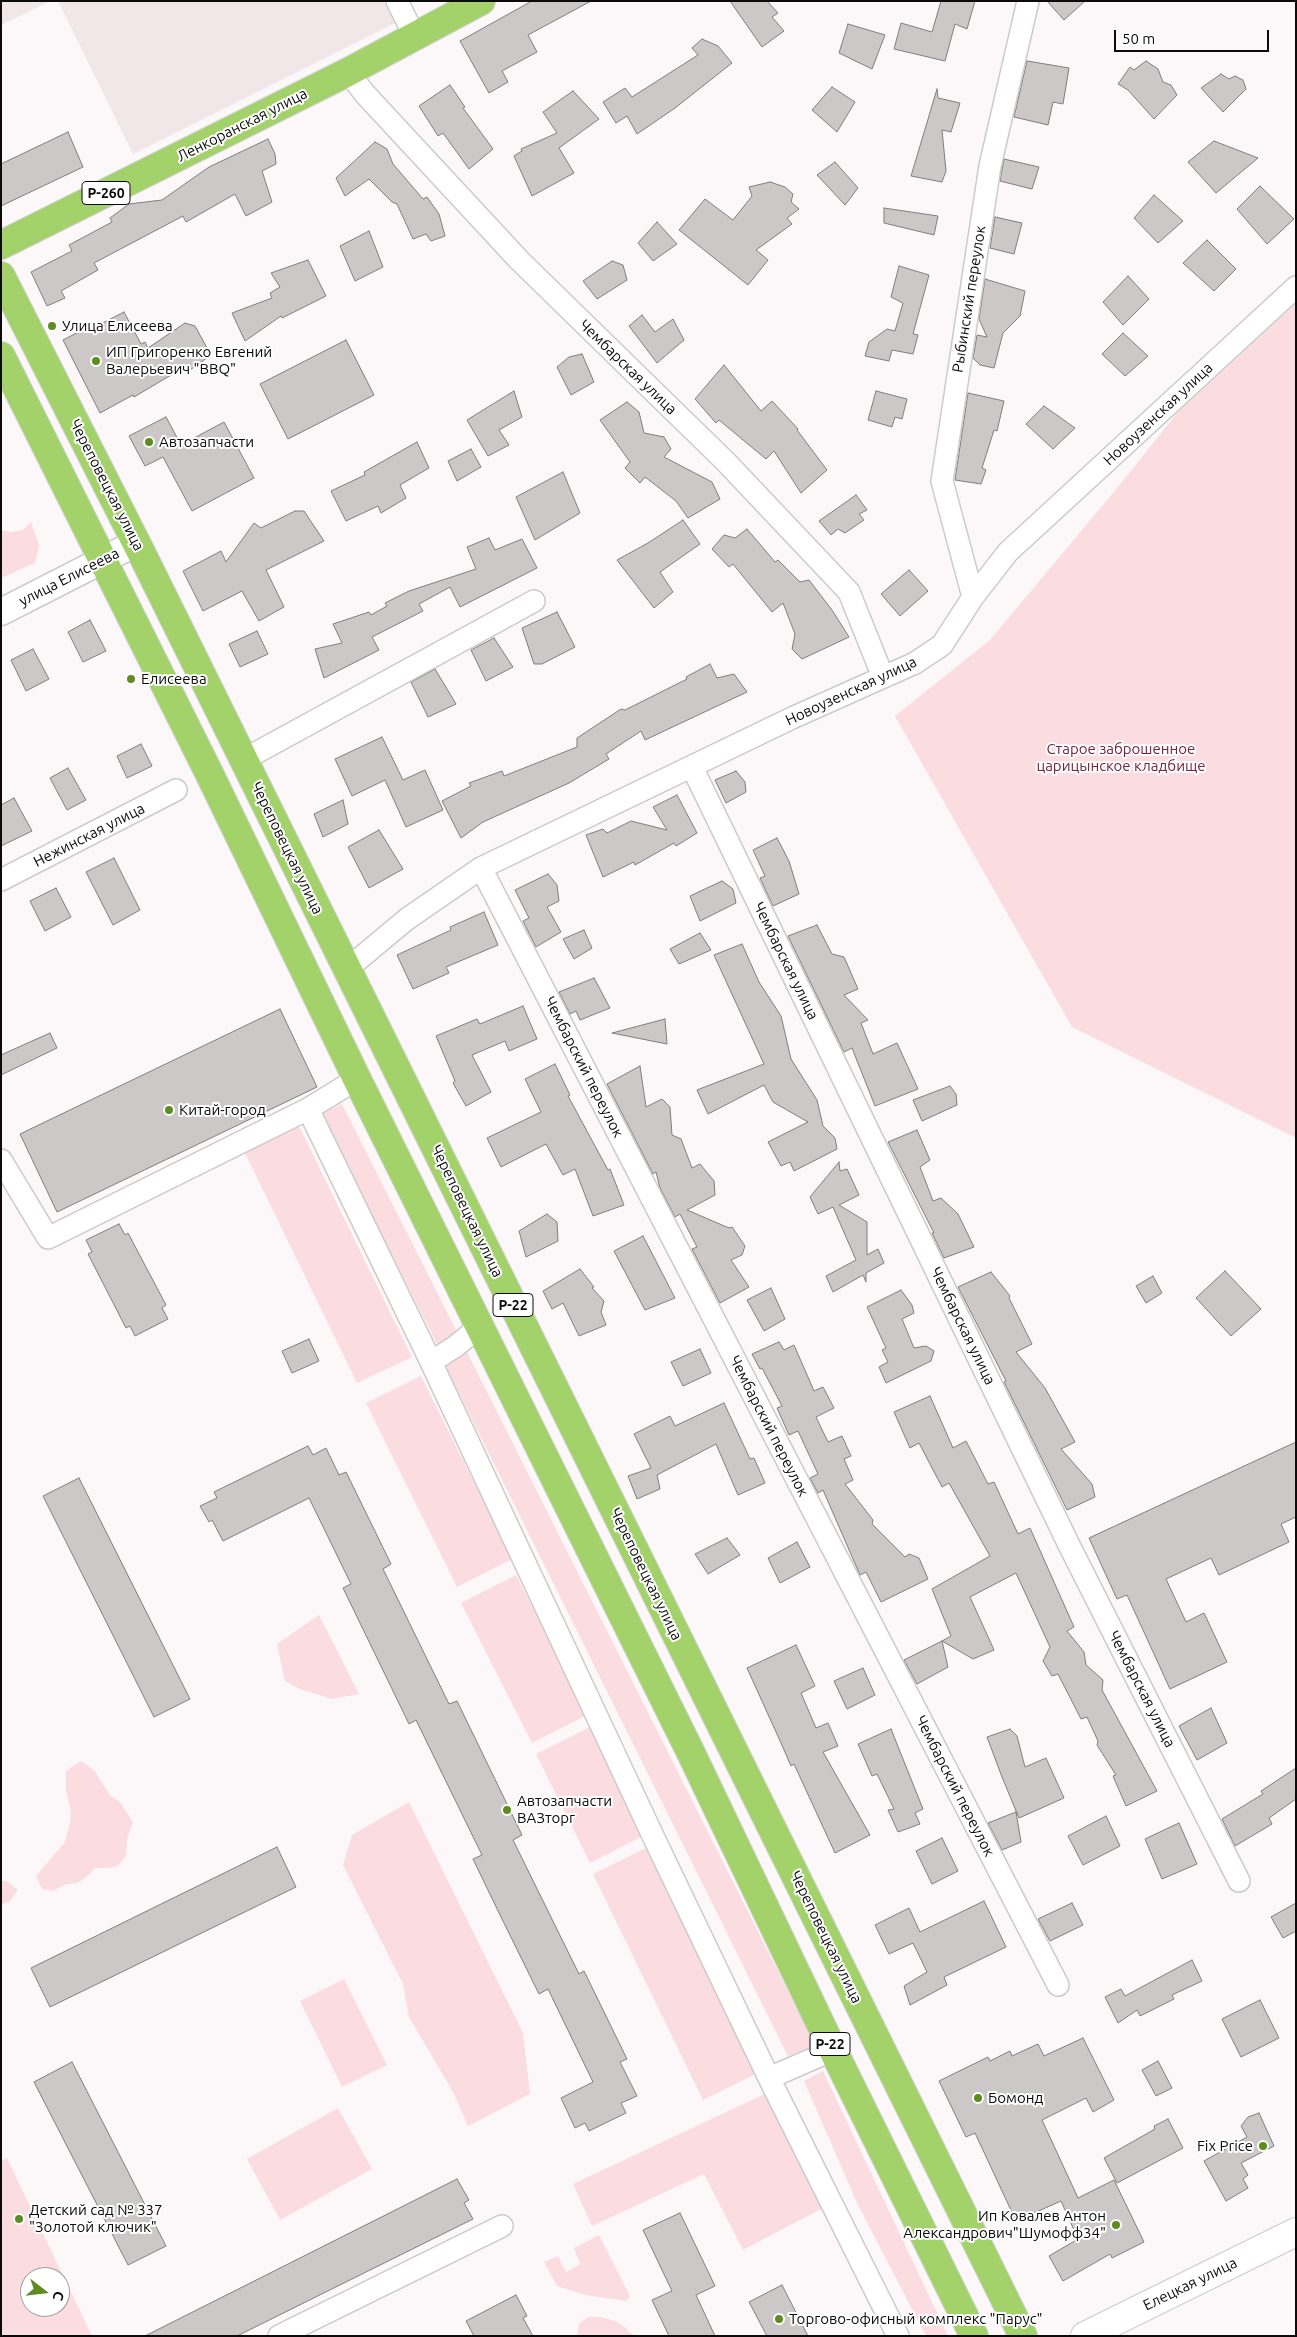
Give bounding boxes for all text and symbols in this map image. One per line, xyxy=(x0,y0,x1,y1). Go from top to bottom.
scale bar xyxy=(1117,20,1272,52)
text: 50 m xyxy=(1122,30,1155,47)
street label: Ленкоранская улица xyxy=(174,84,310,166)
road number: Р-260 xyxy=(82,182,130,204)
street label: Рыбинский переулок xyxy=(948,224,990,374)
street label: Чембарская улица xyxy=(575,316,681,418)
place label: Улица Елисеева xyxy=(62,317,173,335)
marker: Улица Елисеева xyxy=(46,320,58,332)
place label: ИП Григоренко Евгений Валерьевич "BBQ" xyxy=(106,343,272,378)
marker: ИП Григоренко Евгений Валерьевич "BBQ" xyxy=(90,355,102,367)
street label: Новоузенская улица xyxy=(1100,359,1216,469)
street label: Череповецкая улица xyxy=(66,416,148,554)
place label: Автозапчасти xyxy=(159,433,254,451)
marker: Автозапчасти xyxy=(143,436,155,448)
street label: улица Елисеева xyxy=(16,544,122,610)
street label: Новоузенская улица xyxy=(783,653,919,729)
place label: Елисеева xyxy=(141,670,207,688)
marker: Елисеева xyxy=(125,673,137,685)
park label: Старое заброшенное царицынское кладбище xyxy=(1036,740,1206,775)
street label: Череповецкая улица xyxy=(247,779,327,917)
street label: Нежинская улица xyxy=(30,799,148,871)
street label: Чембарская улица xyxy=(750,899,822,1023)
street label: Чембарский переулок xyxy=(541,994,627,1140)
place label: Китай-город xyxy=(179,1101,266,1119)
marker: Китай-город xyxy=(163,1104,175,1116)
street label: Череповецкая улица xyxy=(427,1142,507,1280)
street label: Чембарская улица xyxy=(927,1264,999,1388)
road number: Р-22 xyxy=(493,1294,533,1316)
street label: Чембарский переулок xyxy=(726,1353,812,1499)
street label: Череповецкая улица xyxy=(606,1505,686,1643)
street label: Чембарская улица xyxy=(1105,1628,1179,1750)
street label: Чембарский переулок xyxy=(912,1713,998,1859)
place label: Автозапчасти ВАЗторг xyxy=(517,1792,612,1827)
marker: Автозапчасти ВАЗторг xyxy=(501,1804,513,1816)
street label: Череповецкая улица xyxy=(786,1868,866,2006)
road number: Р-22 xyxy=(810,2032,850,2056)
place label: Бомонд xyxy=(988,2089,1043,2107)
marker: Бомонд xyxy=(972,2092,984,2104)
place label: Fix Price xyxy=(1197,2137,1253,2155)
marker: Fix Price xyxy=(1257,2140,1269,2152)
place label: Детский сад № 337 "Золотой ключик" xyxy=(29,2201,163,2236)
place label: Ип Ковалев Антон Александрович"Шумофф34" xyxy=(903,2207,1106,2242)
marker: Детский сад № 337 "Золотой ключик" xyxy=(13,2213,25,2225)
marker: Ип Ковалев Антон Александрович"Шумофф34" xyxy=(1110,2219,1122,2231)
street label: Елецкая улица xyxy=(1140,2254,1240,2314)
north arrow xyxy=(20,2267,70,2317)
text: С xyxy=(50,2289,67,2302)
place label: Торгово-офисный комплекс "Парус" xyxy=(789,2310,1043,2328)
marker: Торгово-офисный комплекс "Парус" xyxy=(773,2313,785,2325)

